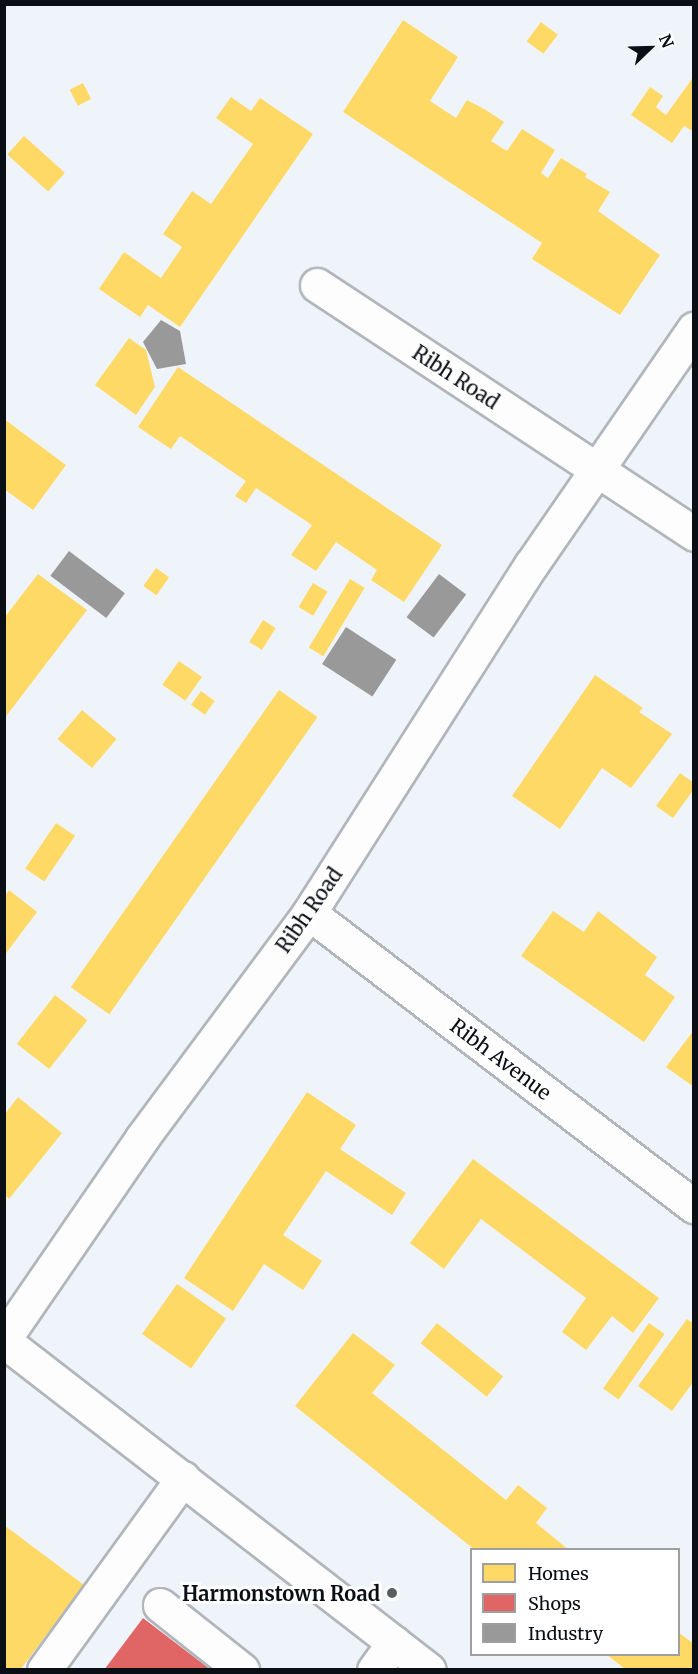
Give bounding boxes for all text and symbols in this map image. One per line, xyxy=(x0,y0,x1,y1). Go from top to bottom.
north arrow xyxy=(620,18,680,78)
text: N xyxy=(655,31,678,51)
street label: Ribh Road xyxy=(408,340,504,414)
street label: Ribh Road xyxy=(271,863,347,957)
street label: Ribh Avenue xyxy=(446,1013,556,1105)
legend xyxy=(470,1548,680,1656)
text: Homes xyxy=(528,1562,589,1585)
place label: Harmonstown Road xyxy=(182,1581,380,1605)
marker: Harmonstown Road xyxy=(385,1586,399,1600)
text: Shops xyxy=(528,1592,581,1615)
text: Industry xyxy=(528,1622,603,1645)

